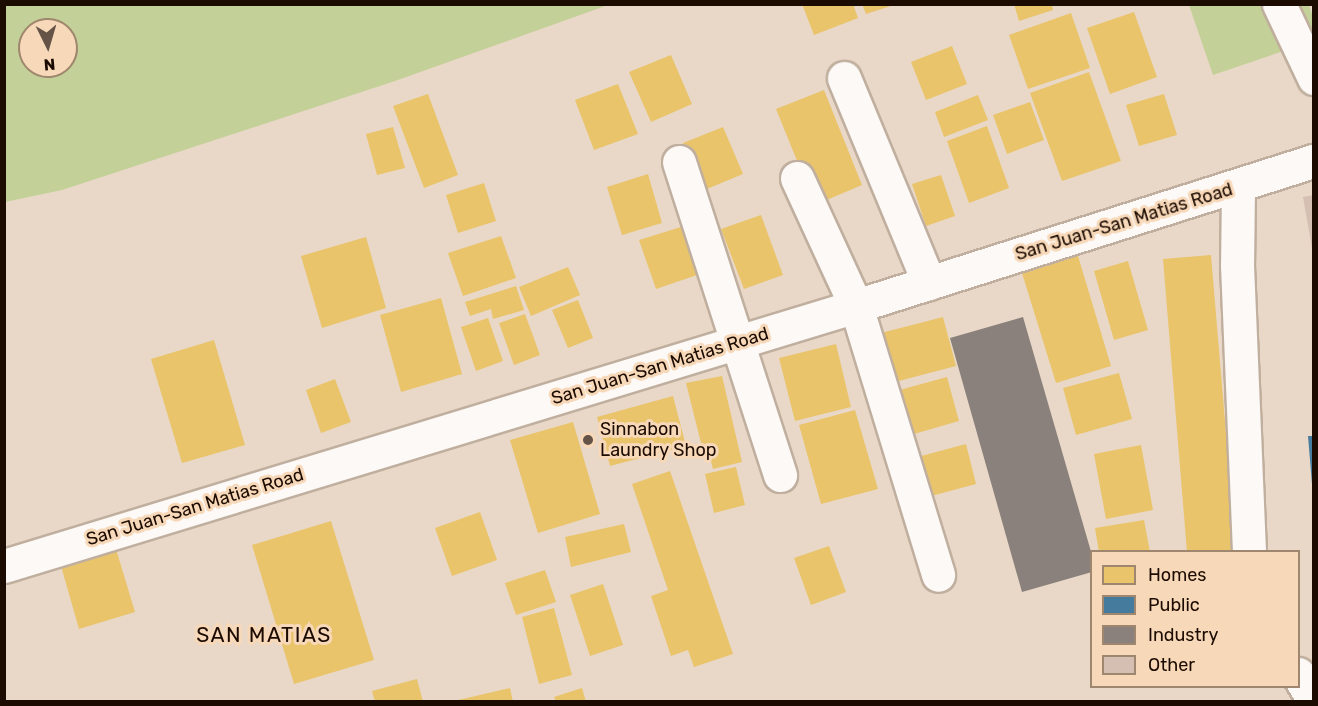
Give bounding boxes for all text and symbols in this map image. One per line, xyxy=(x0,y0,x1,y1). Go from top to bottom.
north arrow xyxy=(18,18,78,78)
text: N xyxy=(43,54,56,74)
street label: San Juan-San Matias Road xyxy=(1013,179,1235,265)
street label: San Juan-San Matias Road xyxy=(549,323,771,409)
place label: Sinnabon Laundry Shop xyxy=(600,419,717,462)
marker: Sinnabon Laundry Shop xyxy=(581,433,595,447)
street label: San Juan-San Matias Road xyxy=(84,464,306,550)
legend xyxy=(1090,550,1300,688)
text: Homes xyxy=(1148,564,1206,586)
text: Public xyxy=(1148,594,1200,616)
district label: SAN MATIAS xyxy=(196,622,332,648)
text: Industry xyxy=(1148,624,1218,646)
text: Other xyxy=(1148,654,1195,676)

